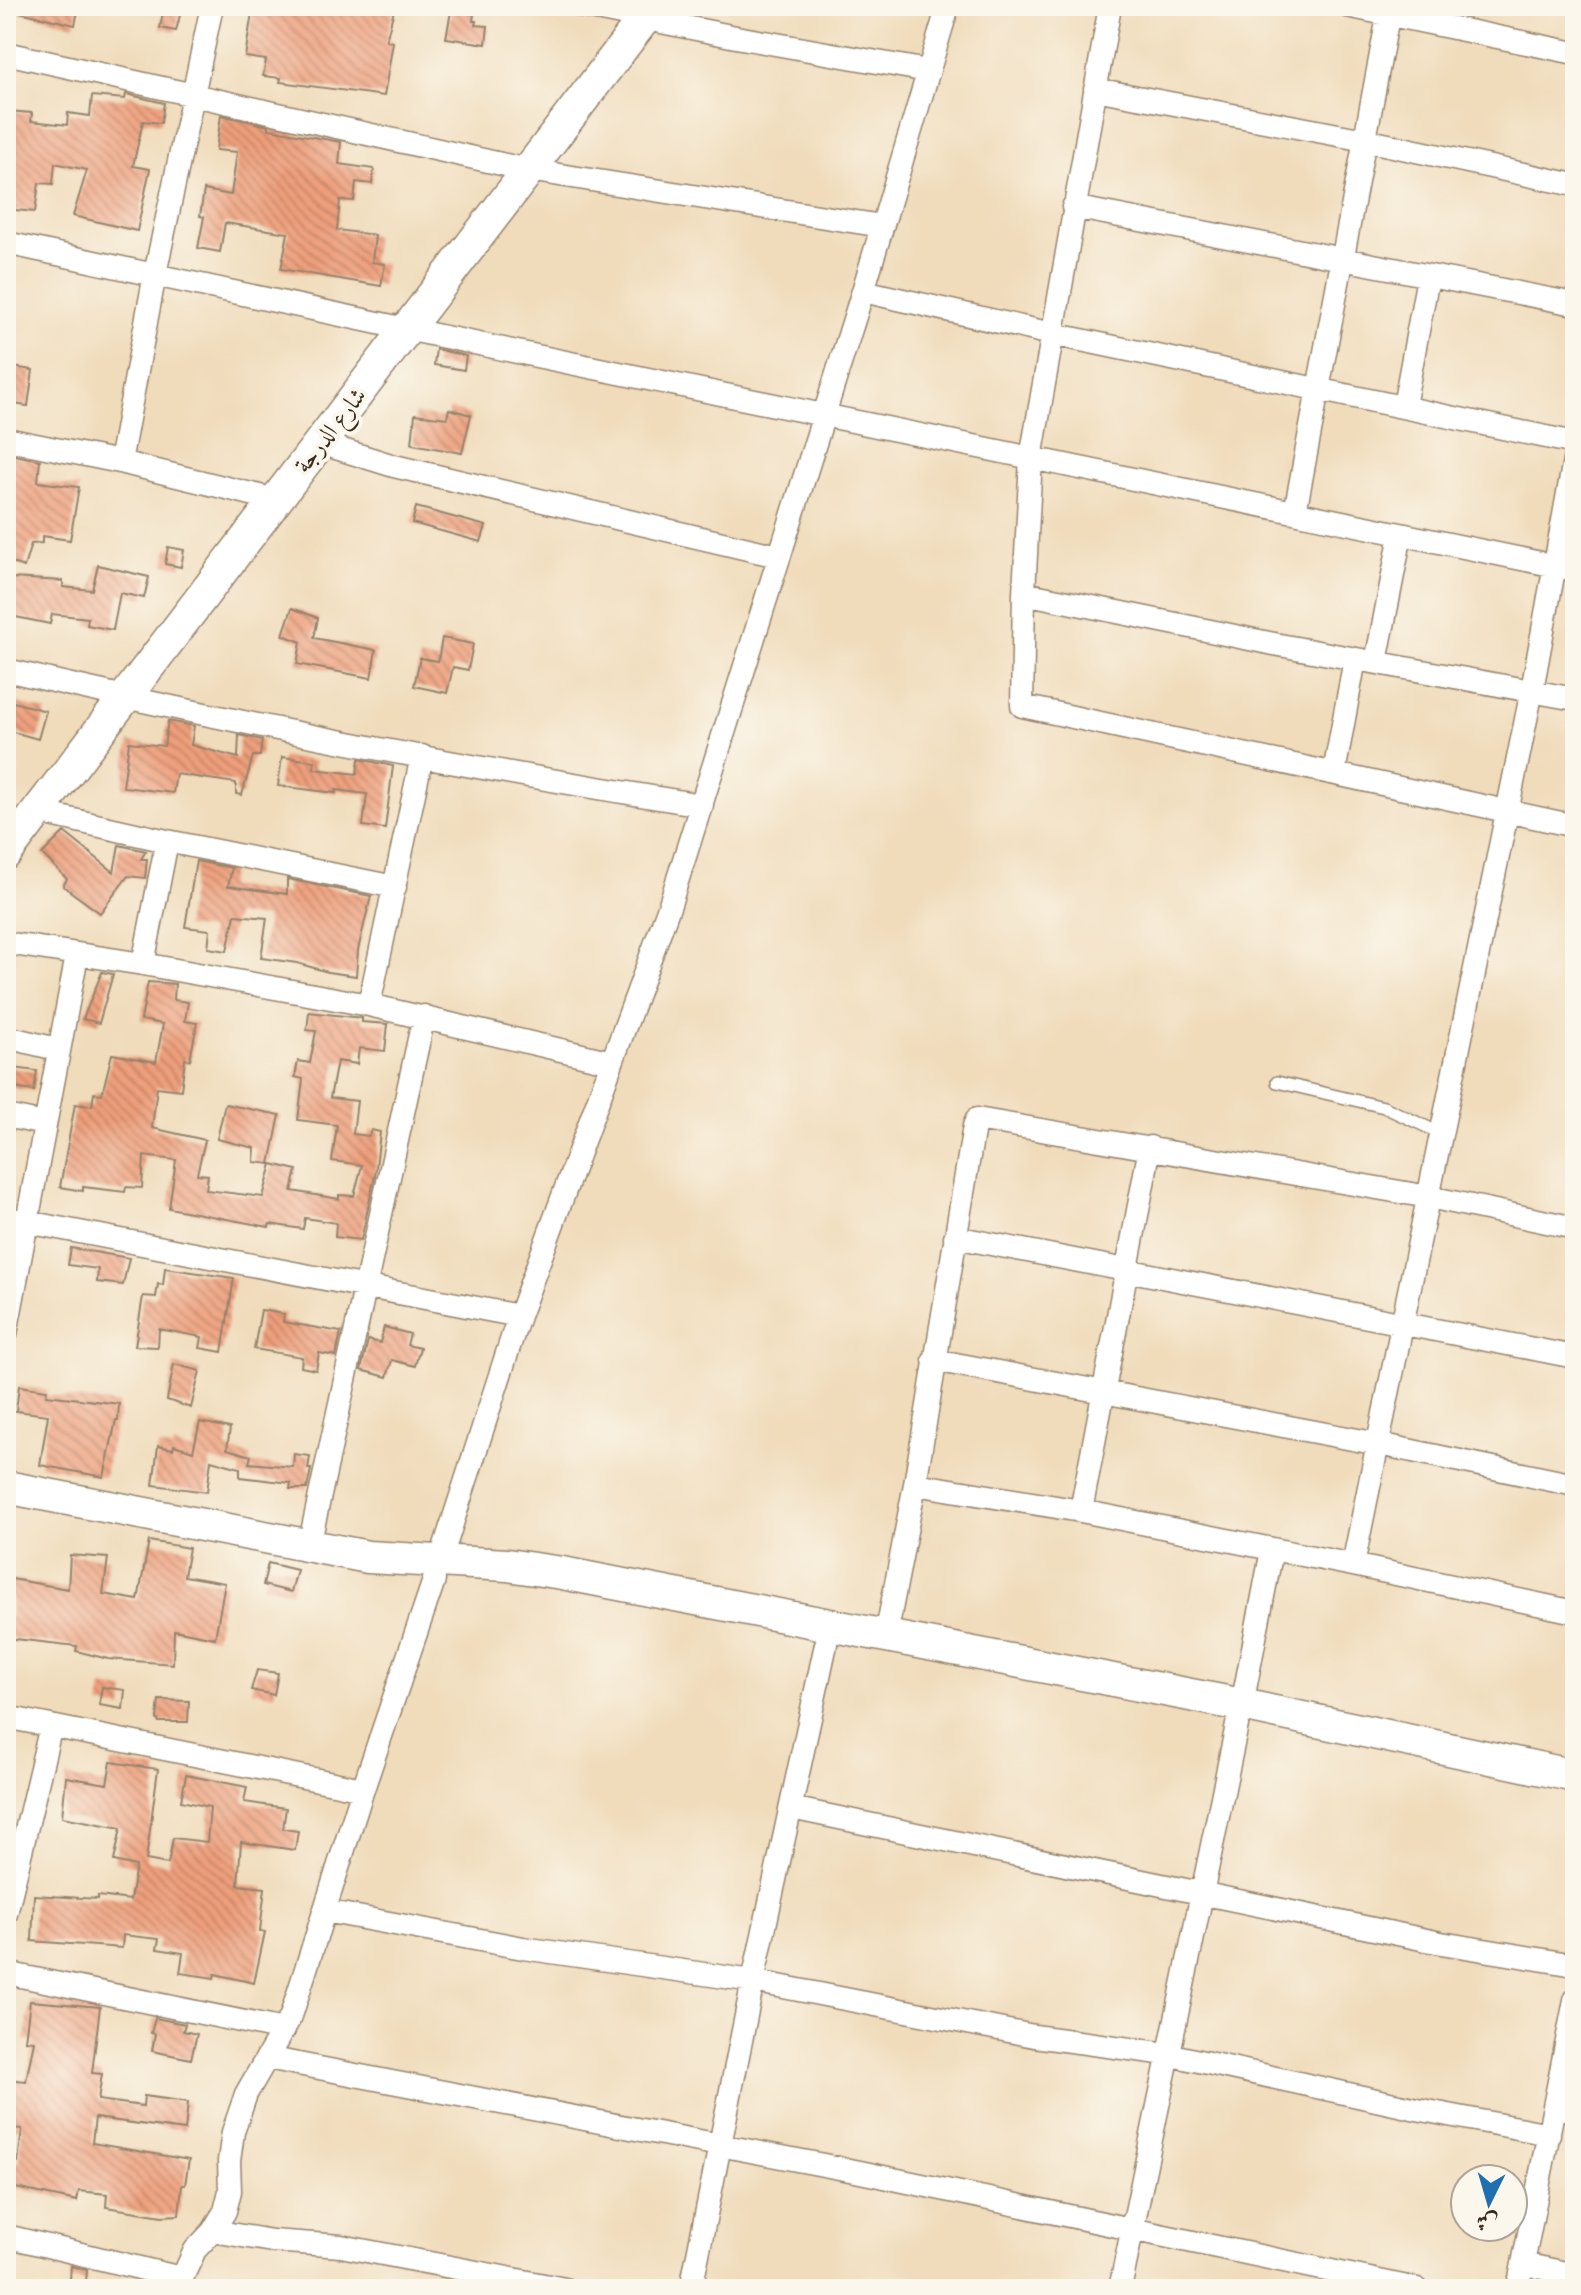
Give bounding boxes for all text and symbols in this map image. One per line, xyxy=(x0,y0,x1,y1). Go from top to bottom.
street label: شارع الدرجة xyxy=(288,382,377,482)
north arrow xyxy=(1449,2163,1529,2243)
text: ش xyxy=(1475,2208,1499,2236)

